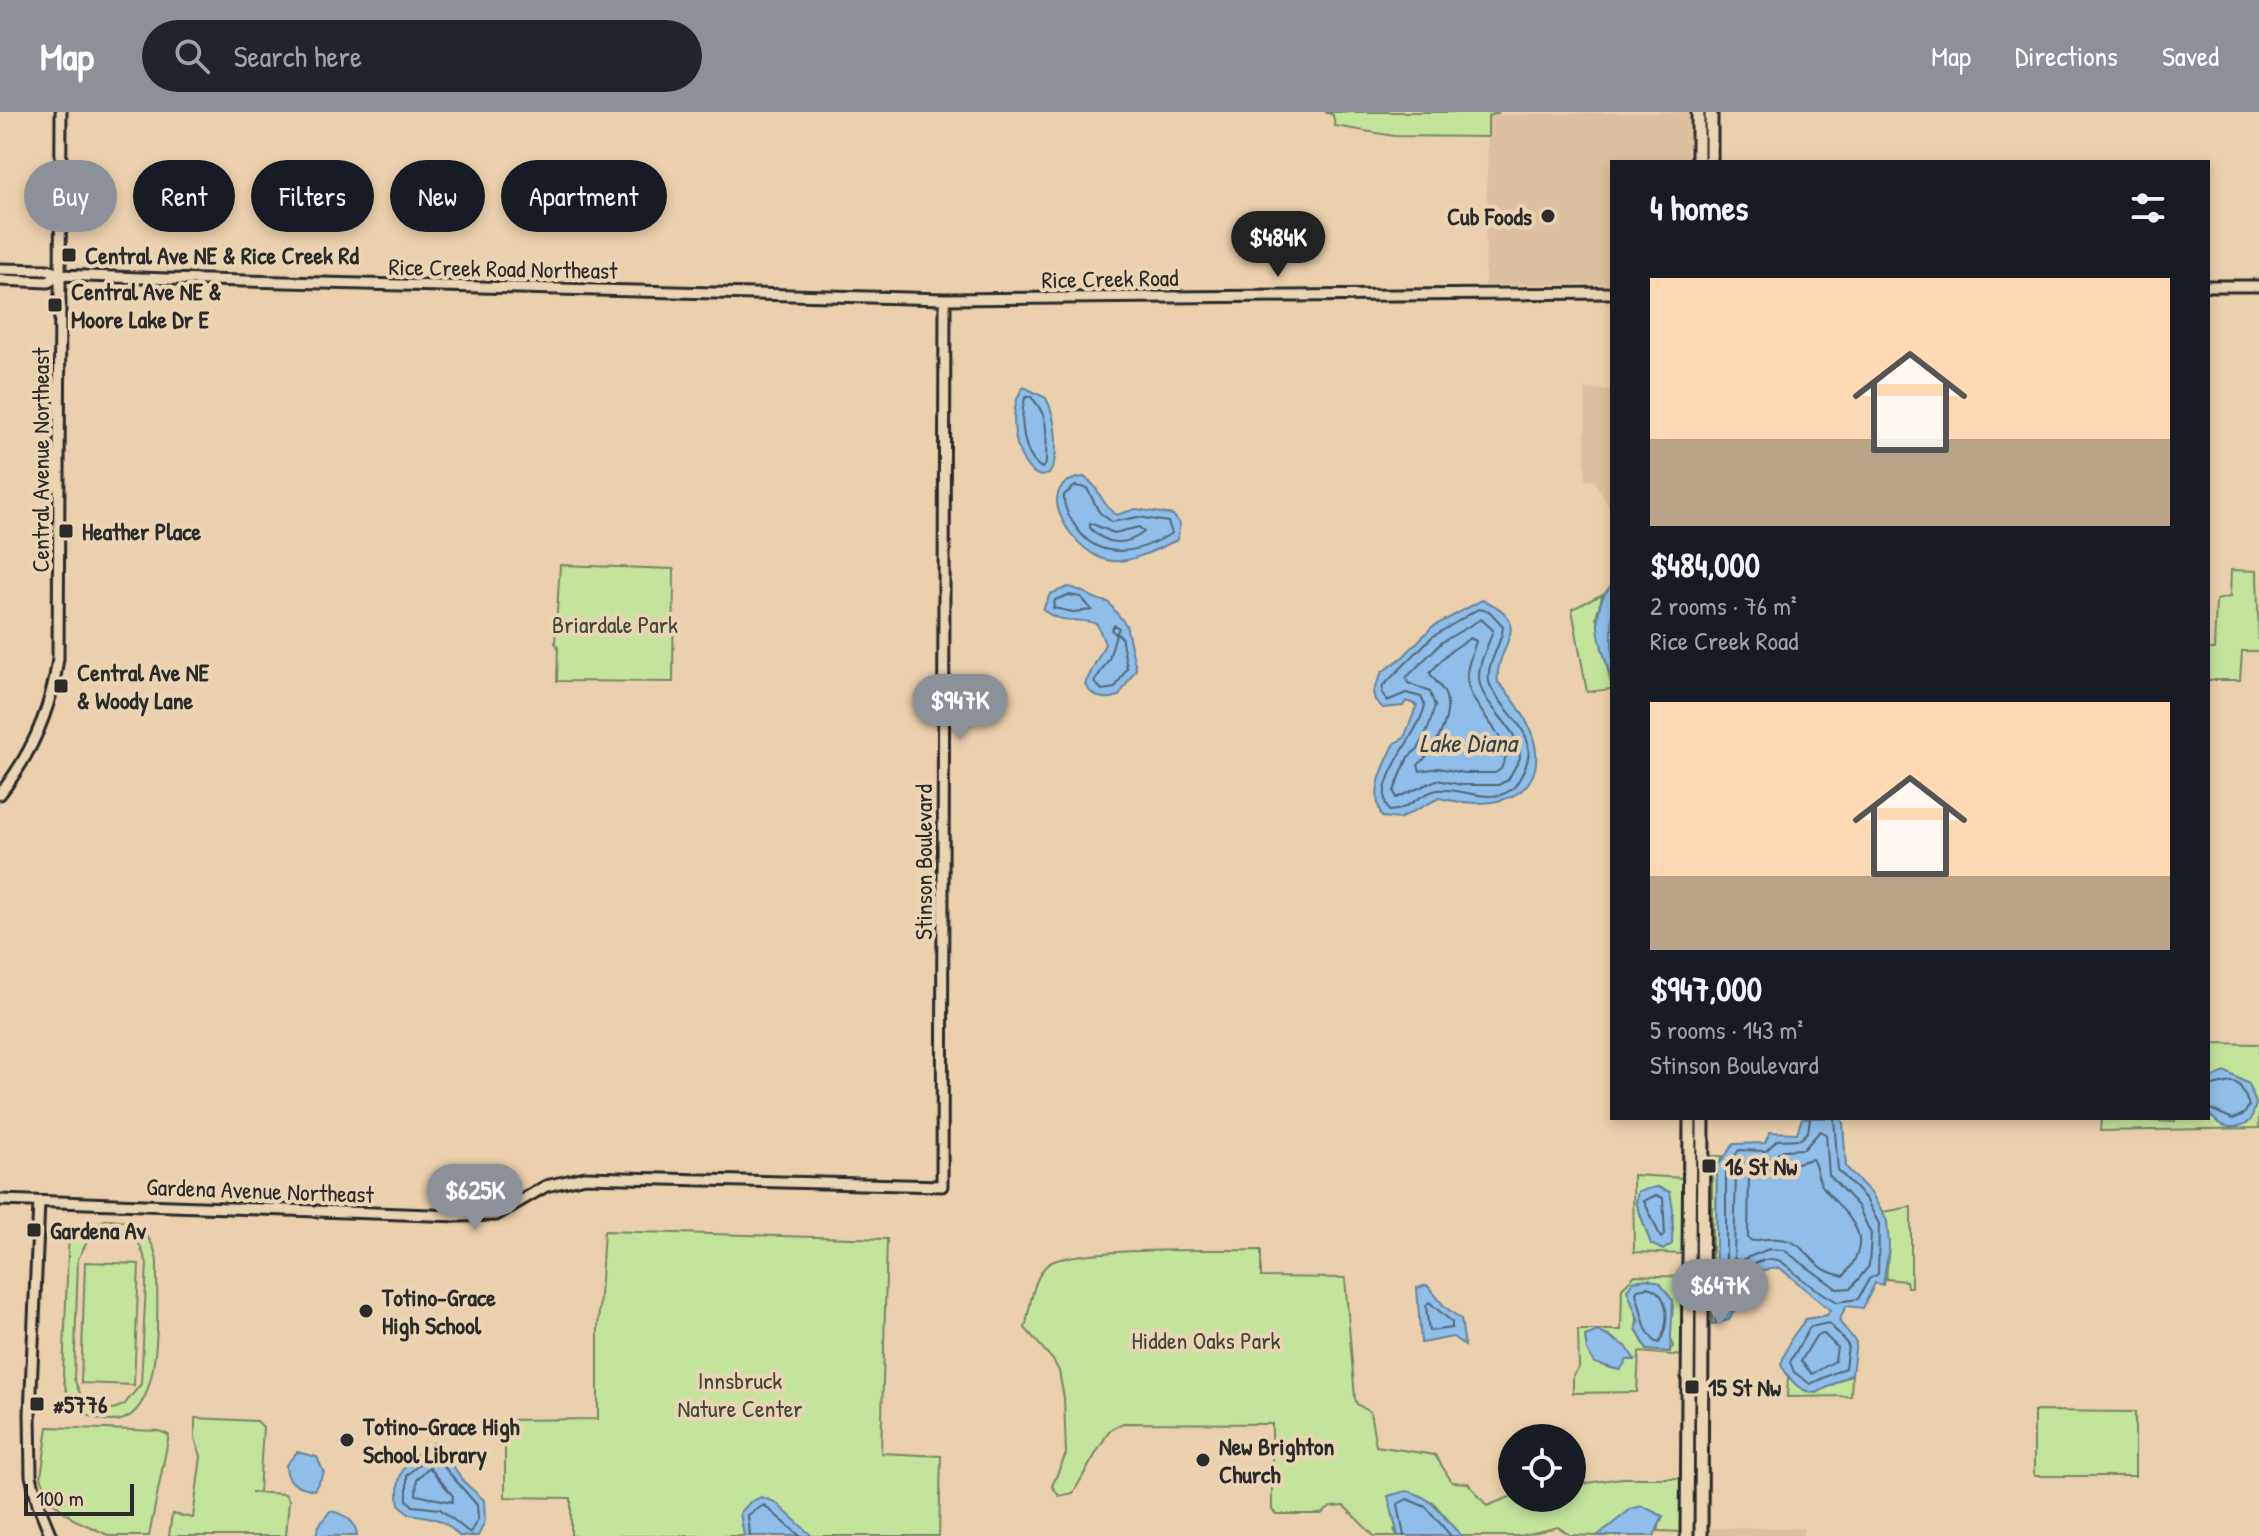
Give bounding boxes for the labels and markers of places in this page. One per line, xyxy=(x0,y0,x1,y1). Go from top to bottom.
place label: Cub Foods xyxy=(1447,200,1532,232)
marker: Cub Foods xyxy=(1539,207,1557,225)
pin: $484K xyxy=(1222,211,1334,279)
place label: Central Ave NE & Rice Creek Rd xyxy=(85,239,359,271)
marker: Central Ave NE & Rice Creek Rd xyxy=(60,246,78,264)
place label: Central Ave NE & Moore Lake Dr E xyxy=(71,275,222,335)
marker: Central Ave NE & Moore Lake Dr E xyxy=(46,296,64,314)
place label: Heather Place xyxy=(82,515,201,547)
marker: Heather Place xyxy=(57,522,75,540)
place label: Central Ave NE & Woody Lane xyxy=(77,656,210,717)
pin: $947K xyxy=(904,674,1016,742)
marker: Central Ave NE & Woody Lane xyxy=(52,677,70,695)
place label: 16 St Nw xyxy=(1725,1150,1797,1182)
marker: 16 St Nw xyxy=(1700,1157,1718,1175)
pin: $625K xyxy=(419,1164,531,1232)
place label: Gardena Av xyxy=(50,1214,147,1246)
marker: Gardena Av xyxy=(25,1221,43,1239)
pin: $647K xyxy=(1664,1259,1776,1327)
place label: Totino-Grace High School xyxy=(381,1281,496,1342)
marker: Totino-Grace High School xyxy=(357,1302,375,1320)
place label: 15 St Nw xyxy=(1708,1371,1781,1403)
marker: 15 St Nw xyxy=(1683,1378,1701,1396)
place label: #5776 xyxy=(53,1388,108,1420)
marker: #5776 xyxy=(28,1395,46,1413)
place label: Totino-Grace High School Library xyxy=(362,1410,520,1471)
place label: New Brighton Church xyxy=(1219,1430,1334,1490)
marker: Totino-Grace High School Library xyxy=(338,1431,356,1449)
marker: New Brighton Church xyxy=(1194,1451,1212,1469)

